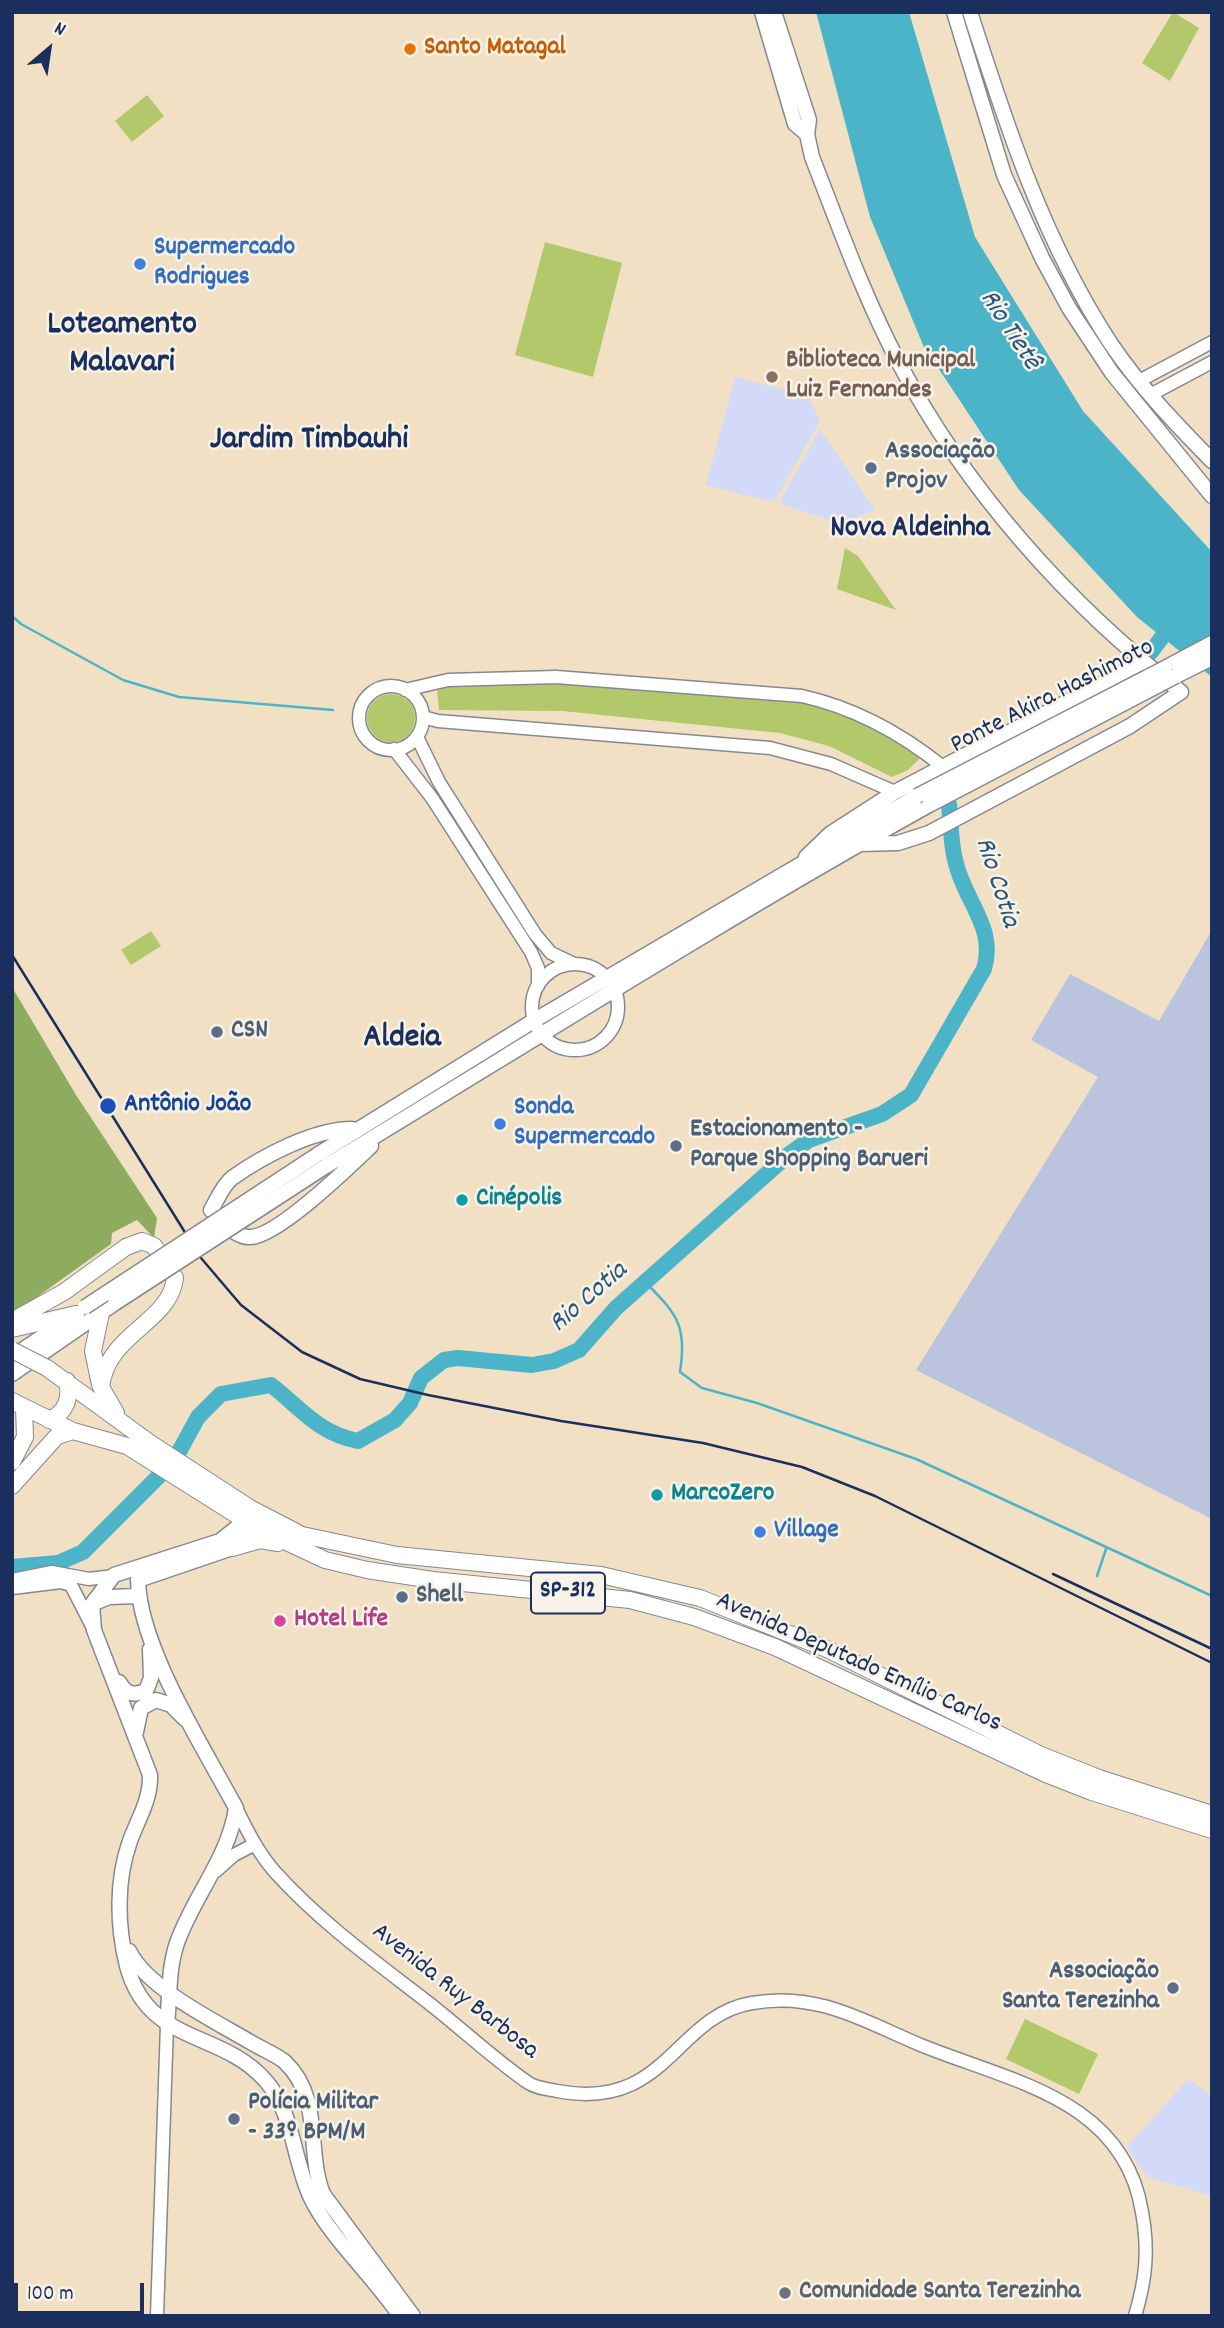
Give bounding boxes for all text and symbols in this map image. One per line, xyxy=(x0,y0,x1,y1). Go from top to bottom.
north arrow xyxy=(14,14,84,84)
text: N xyxy=(49,16,70,44)
place label: Santo Matagal xyxy=(424,33,566,65)
marker: Santo Matagal xyxy=(402,41,418,57)
place label: Supermercado Rodrigues xyxy=(154,233,295,294)
marker: Supermercado Rodrigues xyxy=(132,256,148,272)
water label: Rio Tietê xyxy=(970,285,1046,377)
district label: Loteamento Malavari xyxy=(47,307,197,385)
place label: Biblioteca Municipal Luiz Fernandes xyxy=(786,346,975,408)
marker: Biblioteca Municipal Luiz Fernandes xyxy=(764,369,780,385)
district label: Jardim Timbauhi xyxy=(210,422,408,462)
place label: Associação Projov xyxy=(885,437,995,498)
marker: Associação Projov xyxy=(863,460,879,476)
district label: Nova Aldeinha xyxy=(830,513,990,549)
street label: Ponte Akira Hashimoto xyxy=(946,633,1160,763)
water label: Rio Cotia xyxy=(965,834,1025,932)
place label: CSN xyxy=(231,1016,268,1048)
district label: Aldeia xyxy=(363,1020,441,1060)
marker: CSN xyxy=(209,1024,225,1040)
place label: Antônio João xyxy=(124,1090,251,1122)
place label: Sonda Supermercado xyxy=(514,1093,655,1154)
marker: Antônio João xyxy=(98,1096,118,1116)
place label: Estacionamento - Parque Shopping Barueri xyxy=(690,1115,928,1176)
marker: Sonda Supermercado xyxy=(492,1116,508,1132)
marker: Estacionamento - Parque Shopping Barueri xyxy=(668,1138,684,1154)
place label: Cinépolis xyxy=(476,1184,562,1216)
marker: Cinépolis xyxy=(454,1192,470,1208)
water label: Rio Cotia xyxy=(544,1256,636,1342)
place label: MarcoZero xyxy=(671,1479,774,1511)
marker: MarcoZero xyxy=(649,1487,665,1503)
place label: Village xyxy=(774,1516,839,1548)
marker: Village xyxy=(752,1524,768,1540)
road number: SP-312 xyxy=(531,1573,605,1614)
place label: Shell xyxy=(416,1581,463,1613)
street label: Avenida Deputado Emílio Carlos xyxy=(710,1587,1006,1741)
marker: Shell xyxy=(394,1589,410,1605)
place label: Hotel Life xyxy=(294,1605,388,1637)
marker: Hotel Life xyxy=(272,1613,288,1629)
street label: Avenida Ruy Barbosa xyxy=(364,1918,544,2068)
place label: Associação Santa Terezinha xyxy=(1002,1957,1159,2018)
marker: Associação Santa Terezinha xyxy=(1165,1980,1181,1996)
place label: Polícia Militar - 33º BPM/M xyxy=(248,2088,378,2150)
marker: Polícia Militar - 33º BPM/M xyxy=(226,2111,242,2127)
scale bar xyxy=(18,2268,147,2312)
place label: Comunidade Santa Terezinha xyxy=(799,2277,1080,2309)
text: 100 m xyxy=(27,2280,74,2310)
marker: Comunidade Santa Terezinha xyxy=(777,2285,793,2301)

